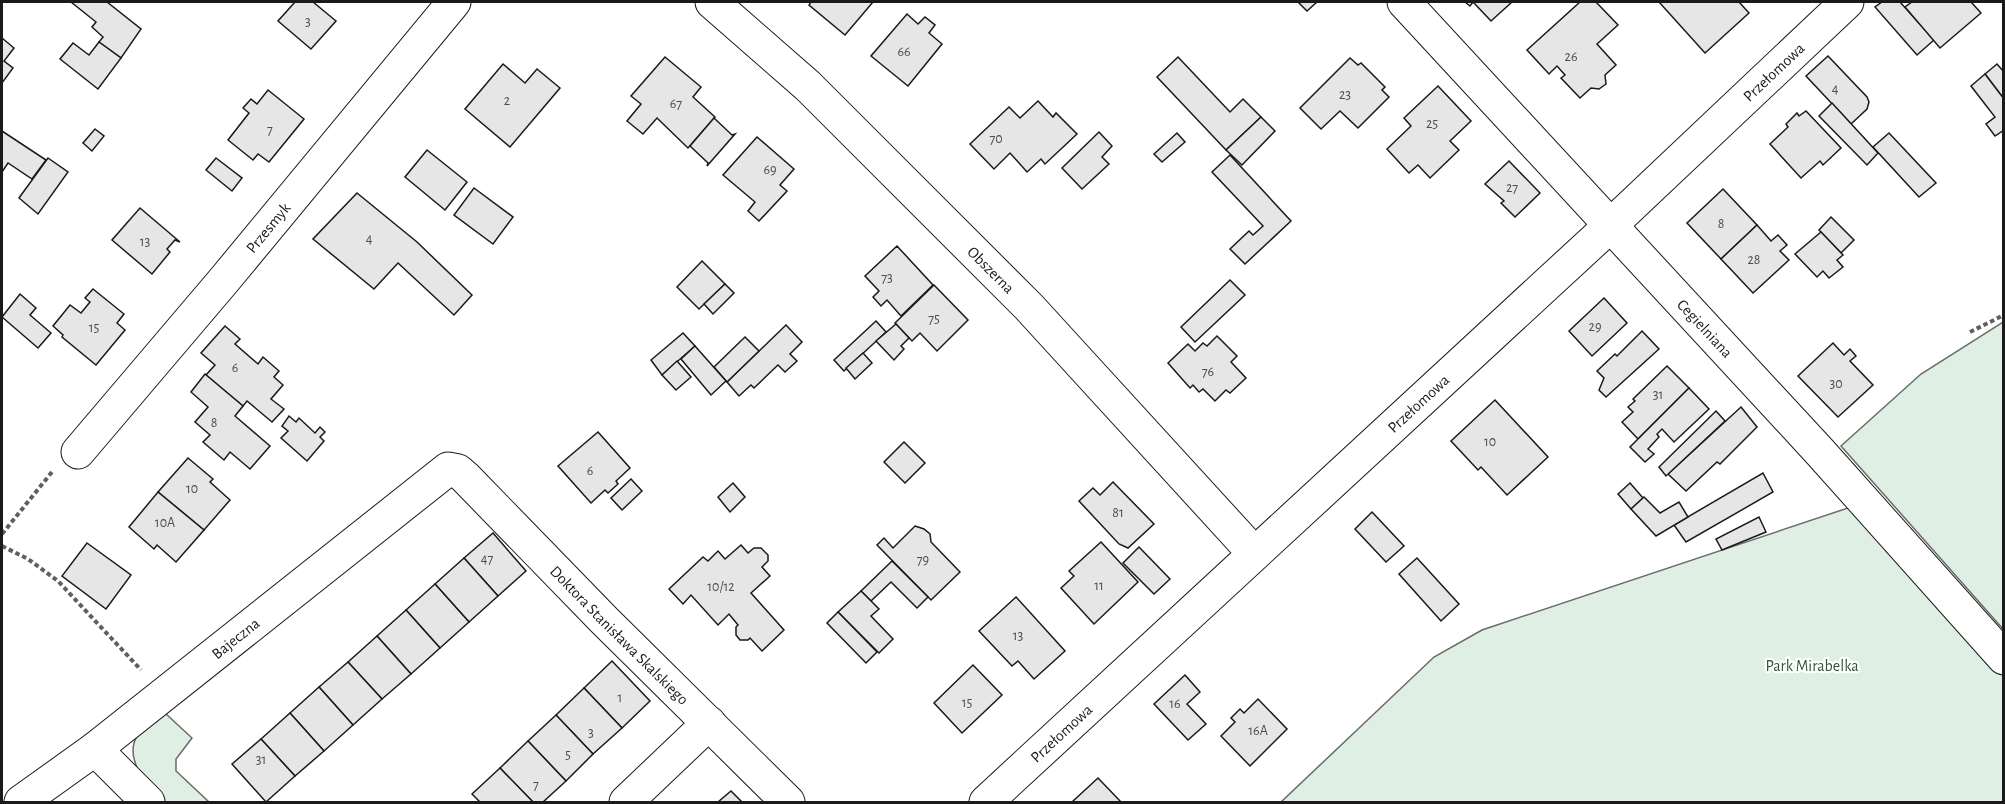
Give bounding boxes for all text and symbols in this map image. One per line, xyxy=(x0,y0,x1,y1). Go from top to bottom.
house number: 3 xyxy=(305,15,311,29)
street label: Przełomowa xyxy=(1740,40,1808,105)
house number: 66 xyxy=(897,45,911,59)
house number: 26 xyxy=(1565,50,1577,64)
house number: 4 xyxy=(1832,82,1839,96)
house number: 23 xyxy=(1339,88,1351,102)
house number: 2 xyxy=(504,94,510,108)
house number: 67 xyxy=(670,97,682,111)
house number: 25 xyxy=(1426,117,1438,131)
house number: 7 xyxy=(267,123,273,137)
house number: 70 xyxy=(989,132,1003,146)
house number: 69 xyxy=(763,163,777,177)
house number: 27 xyxy=(1506,181,1518,195)
street label: Przesmyk xyxy=(243,199,294,256)
house number: 8 xyxy=(1718,217,1724,231)
house number: 4 xyxy=(366,232,373,246)
house number: 13 xyxy=(140,235,151,249)
street label: Obszerna xyxy=(964,244,1017,297)
house number: 28 xyxy=(1747,253,1761,267)
house number: 73 xyxy=(881,271,893,285)
street label: Cegielniana xyxy=(1674,296,1735,361)
house number: 75 xyxy=(928,312,940,326)
house number: 29 xyxy=(1589,320,1601,334)
house number: 15 xyxy=(89,321,99,335)
house number: 6 xyxy=(232,361,238,375)
house number: 76 xyxy=(1202,365,1214,379)
street label: Przełomowa xyxy=(1385,372,1453,436)
house number: 30 xyxy=(1829,377,1843,391)
house number: 31 xyxy=(1653,388,1663,402)
house number: 8 xyxy=(211,416,217,430)
house number: 10 xyxy=(1484,435,1496,449)
house number: 6 xyxy=(587,464,593,478)
house number: 10 xyxy=(186,482,198,496)
house number: 81 xyxy=(1112,506,1124,520)
house number: 10A xyxy=(155,516,175,530)
house number: 47 xyxy=(481,552,493,566)
house number: 79 xyxy=(917,553,929,567)
street label: Doktora Stanisława Skalskiego xyxy=(547,563,691,708)
house number: 11 xyxy=(1094,579,1104,593)
house number: 10/12 xyxy=(707,580,735,594)
street label: Bajeczna xyxy=(209,615,263,662)
house number: 13 xyxy=(1013,629,1024,643)
park label: Park Mirabelka xyxy=(1765,658,1859,674)
house number: 1 xyxy=(618,691,622,705)
house number: 15 xyxy=(962,696,972,710)
house number: 16 xyxy=(1169,697,1181,711)
street label: Przełomowa xyxy=(1028,701,1095,766)
house number: 16A xyxy=(1248,724,1268,738)
house number: 3 xyxy=(588,726,594,740)
house number: 5 xyxy=(565,748,571,762)
house number: 31 xyxy=(256,753,266,767)
house number: 7 xyxy=(533,778,539,792)

